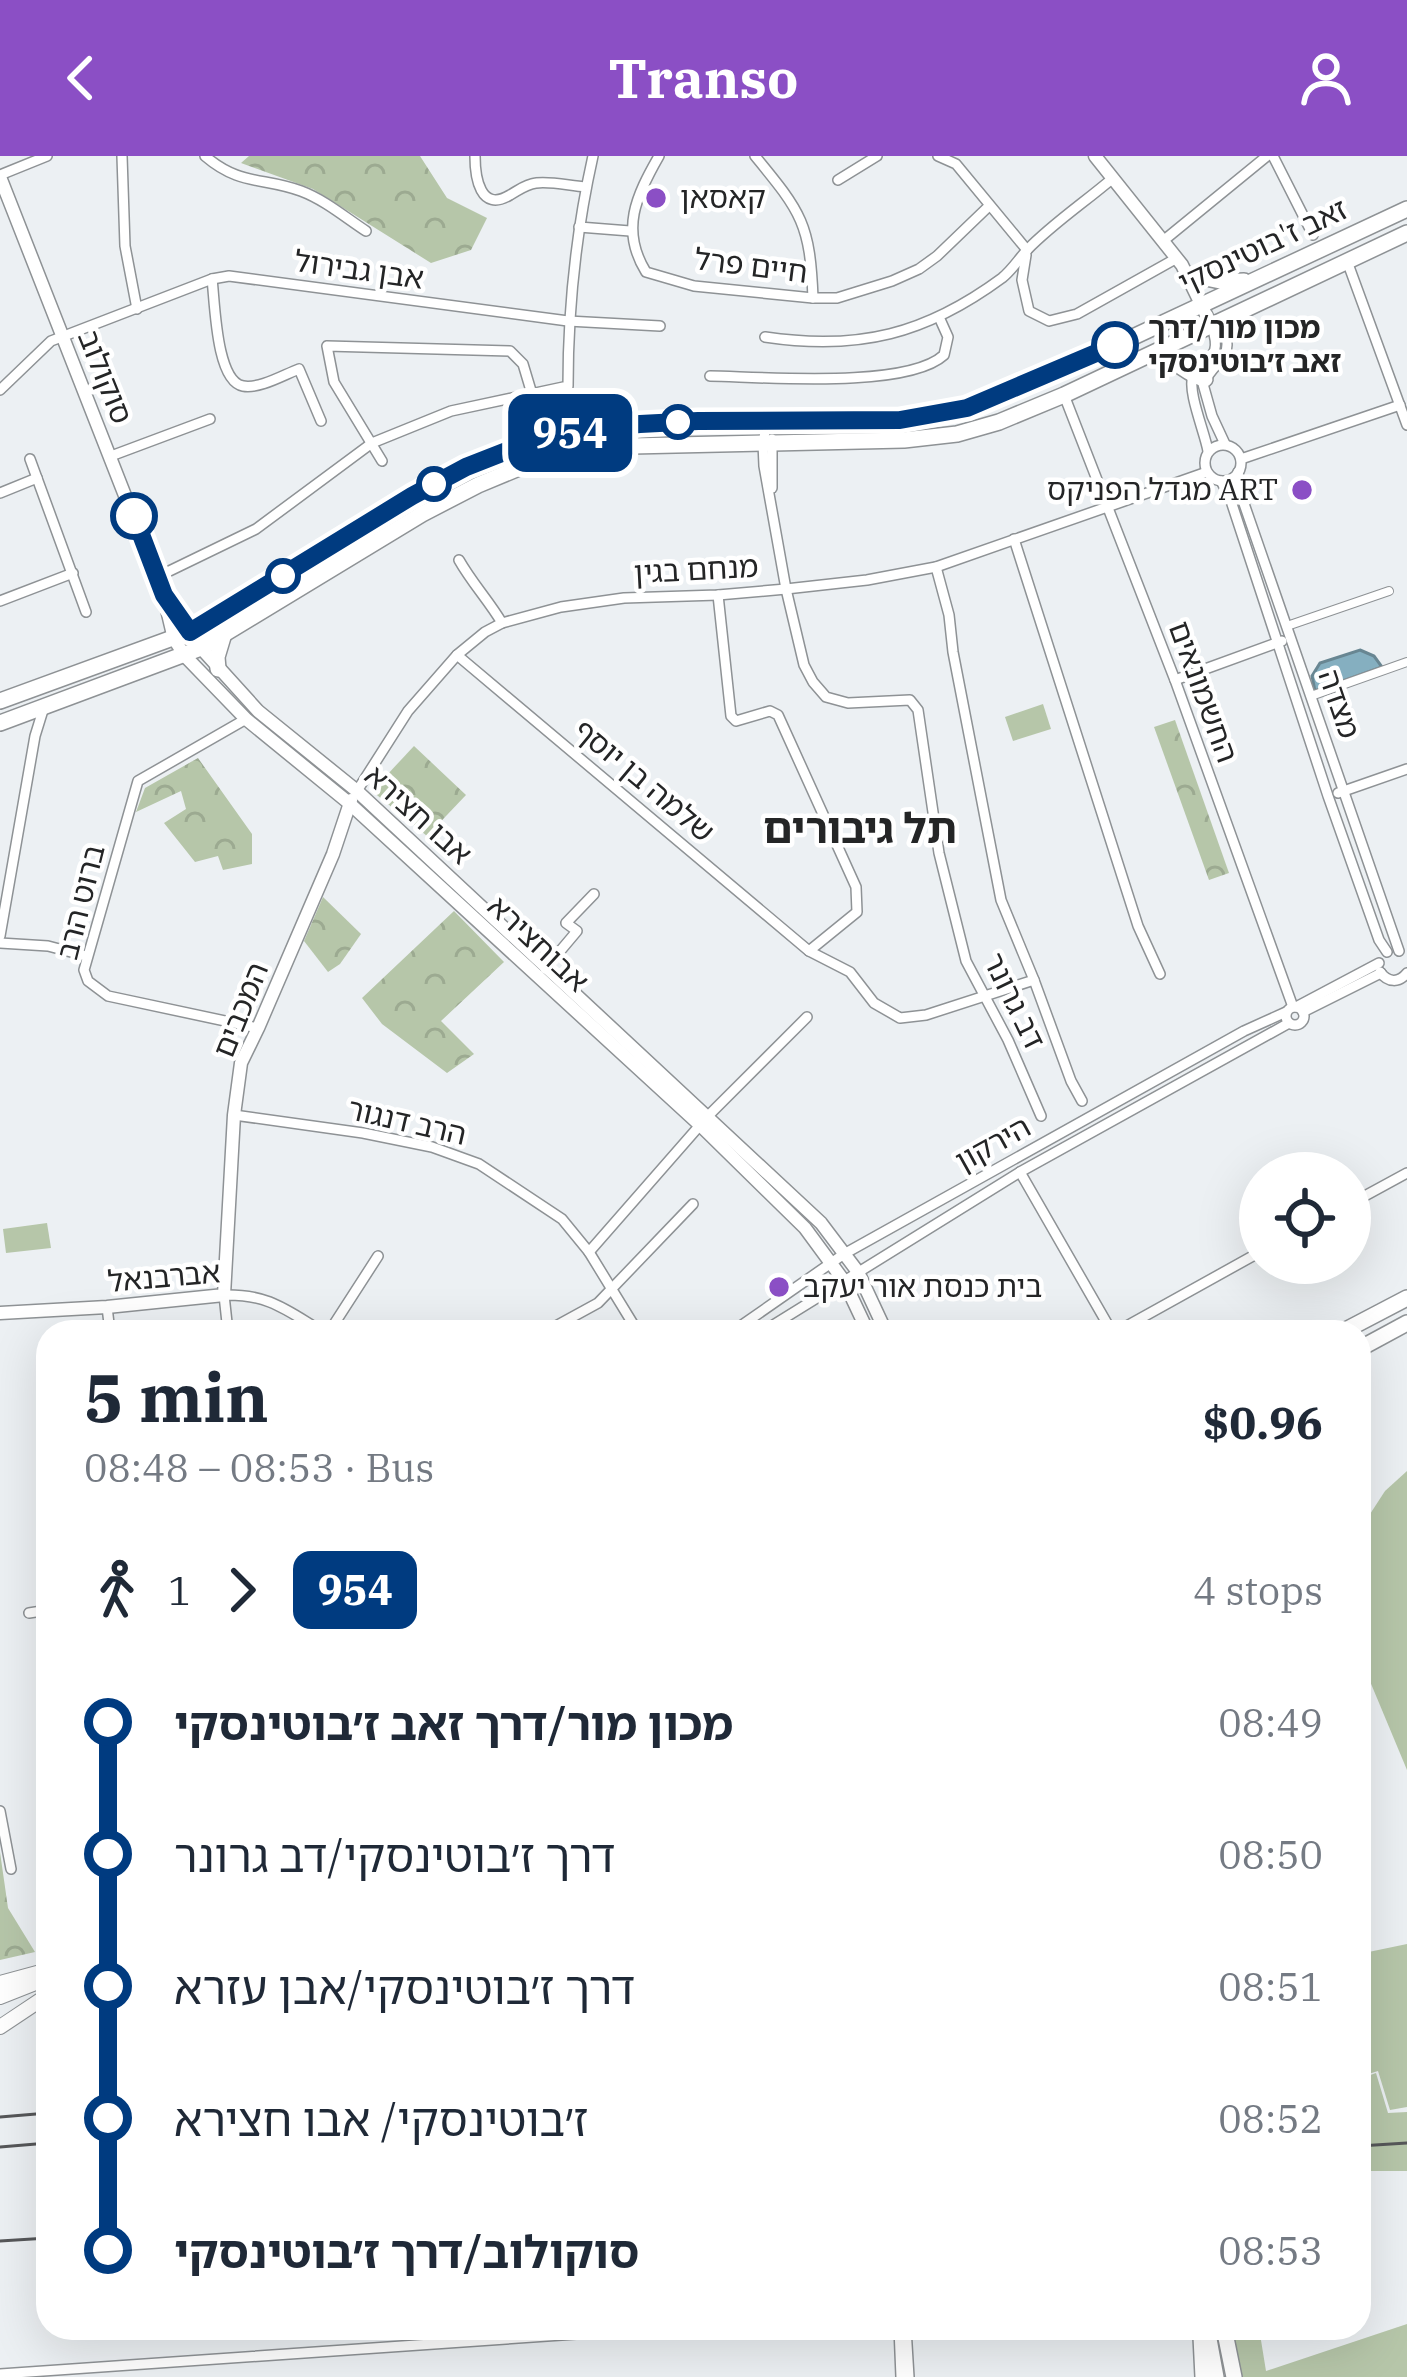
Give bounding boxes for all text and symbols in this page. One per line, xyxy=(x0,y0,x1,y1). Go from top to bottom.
text: Transo xyxy=(609,43,798,113)
icon: back xyxy=(48,45,114,111)
icon: person xyxy=(1293,45,1359,111)
place label: קאסאן xyxy=(680,177,766,216)
marker: קאסאן xyxy=(643,185,669,211)
street label: זאב ז'בוטינסקי xyxy=(1172,189,1353,301)
street label: חיים פרל xyxy=(692,238,810,291)
street label: אבן גבירול xyxy=(292,240,426,297)
place label: מכון מור/דרך זאב ז׳בוטינסקי xyxy=(1148,307,1341,380)
marker: מכון מור/דרך זאב ז׳בוטינסקי xyxy=(1093,323,1137,367)
street label: סוקולוב xyxy=(70,324,143,429)
line badge: 954 xyxy=(501,394,639,472)
text: 954 xyxy=(532,405,608,460)
unlabelled marker xyxy=(662,406,694,438)
unlabelled marker xyxy=(418,468,450,500)
place label: מגדל הפניקס ART xyxy=(1047,469,1278,508)
marker: מגדל הפניקס ART xyxy=(1289,477,1315,503)
unlabelled marker xyxy=(112,494,156,538)
street label: מנחם בגין xyxy=(633,546,759,591)
unlabelled marker xyxy=(267,560,299,592)
street label: החשמונאים xyxy=(1161,615,1248,768)
street label: מצדה xyxy=(1311,664,1370,743)
street label: שלמה בן יוסף xyxy=(567,710,723,850)
street label: אבו חצירא xyxy=(357,756,481,872)
district label: תל גיבורים xyxy=(763,800,957,855)
street label: ברוט הרב xyxy=(46,840,113,963)
street label: אבוחצירא xyxy=(480,886,598,999)
street label: דב גרונר xyxy=(975,946,1055,1055)
street label: המכבים xyxy=(203,956,276,1063)
street label: הרב דנגור xyxy=(344,1088,471,1153)
street label: הירקון xyxy=(948,1106,1037,1179)
map controls xyxy=(1239,1152,1371,1284)
button: locate xyxy=(1239,1152,1371,1284)
street label: אברבנאל xyxy=(106,1251,222,1300)
place label: בית כנסת אור יעקב xyxy=(803,1266,1042,1305)
marker: בית כנסת אור יעקב xyxy=(766,1274,792,1300)
text: 5 min xyxy=(84,1354,269,1440)
text: $0.96 xyxy=(1203,1393,1323,1451)
text: 08:48 – 08:53 · Bus xyxy=(84,1442,434,1493)
icon: walk xyxy=(84,1557,150,1623)
icon: forward xyxy=(209,1557,275,1623)
text: 954 xyxy=(317,1562,393,1617)
text: 1 xyxy=(168,1565,191,1616)
text: 4 stops xyxy=(1193,1565,1323,1616)
text: מכון מור/דרך זאב ז׳בוטינסקי xyxy=(174,1694,733,1752)
text: 08:49 xyxy=(1218,1697,1323,1748)
text: דרך ז׳בוטינסקי/דב גרונר xyxy=(174,1826,615,1884)
text: 08:50 xyxy=(1218,1829,1323,1880)
text: דרך ז׳בוטינסקי/אבן עזרא xyxy=(174,1958,635,2016)
text: 08:51 xyxy=(1218,1961,1323,2012)
text: ז׳בוטינסקי/ אבו חצירא xyxy=(174,2090,588,2148)
text: 08:52 xyxy=(1218,2093,1323,2144)
text: סוקולוב/דרך ז׳בוטינסקי xyxy=(174,2222,639,2280)
text: 08:53 xyxy=(1218,2225,1323,2276)

